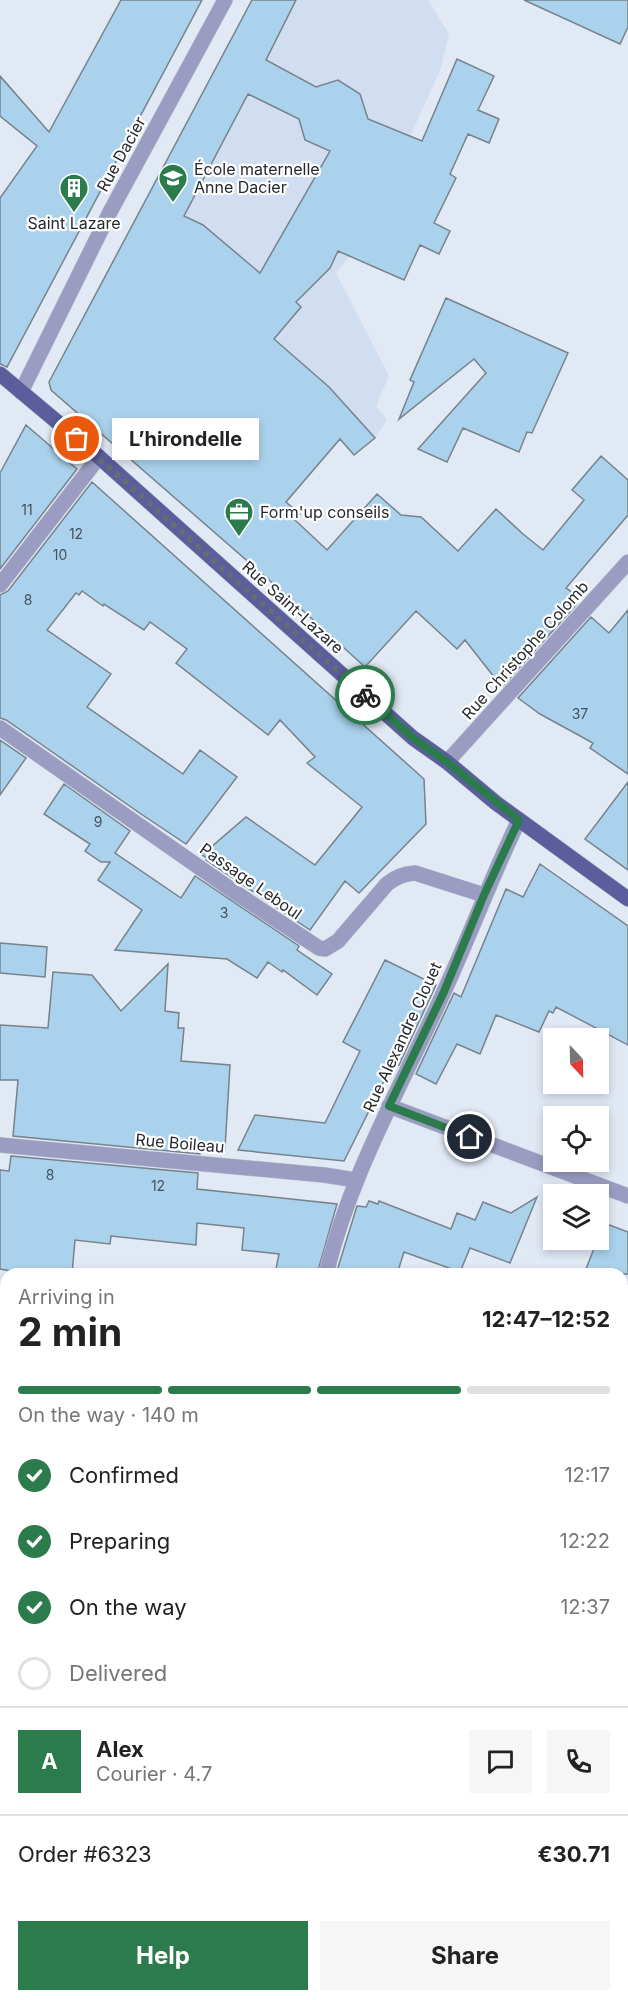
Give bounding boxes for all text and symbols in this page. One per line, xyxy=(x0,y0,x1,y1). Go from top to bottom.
street label: Rue Dacier xyxy=(92,113,150,195)
place label: École maternelle Anne Dacier xyxy=(194,159,320,197)
school or university icon: École maternelle Anne Dacier xyxy=(157,162,189,204)
building icon: Saint Lazare xyxy=(58,172,90,214)
place label: Saint Lazare xyxy=(27,213,121,233)
pin xyxy=(51,413,102,464)
callout: L’hirondelle xyxy=(113,418,260,460)
icon: bag xyxy=(60,422,93,455)
text: L’hirondelle xyxy=(129,427,242,451)
office icon: Form'up conseils xyxy=(223,496,255,538)
house number: 11 xyxy=(21,501,33,518)
place label: Form'up conseils xyxy=(260,502,389,522)
house number: 12 xyxy=(69,525,83,542)
house number: 10 xyxy=(53,546,67,563)
street label: Rue Saint-Lazare xyxy=(238,556,348,658)
street label: Rue Christophe Colomb xyxy=(457,577,593,723)
house number: 8 xyxy=(24,591,32,608)
courier xyxy=(335,665,395,725)
icon: bike xyxy=(349,679,382,712)
house number: 37 xyxy=(572,705,588,722)
house number: 9 xyxy=(94,813,102,830)
street label: Passage Leboul xyxy=(196,838,306,924)
house number: 3 xyxy=(220,904,228,921)
street label: Rue Alexandre Clouet xyxy=(358,959,446,1115)
north arrow xyxy=(543,1028,609,1094)
map controls xyxy=(543,1028,609,1250)
button: locate xyxy=(543,1106,609,1172)
pin xyxy=(444,1111,495,1162)
icon: home xyxy=(453,1120,486,1153)
street label: Rue Boileau xyxy=(135,1129,225,1157)
house number: 8 xyxy=(46,1166,54,1183)
house number: 12 xyxy=(151,1177,165,1194)
button: layers xyxy=(543,1184,609,1250)
text: Arriving in xyxy=(18,1285,115,1309)
text: 12:47–12:52 xyxy=(482,1306,610,1332)
text: 2 min xyxy=(18,1308,122,1355)
text: On the way · 140 m xyxy=(18,1403,199,1427)
icon: check xyxy=(18,1459,51,1492)
text: Confirmed xyxy=(69,1462,179,1488)
text: 12:17 xyxy=(564,1463,610,1487)
icon: check xyxy=(18,1525,51,1558)
text: Preparing xyxy=(69,1528,170,1554)
text: 12:22 xyxy=(560,1529,610,1553)
icon: check xyxy=(18,1591,51,1624)
text: On the way xyxy=(69,1594,187,1620)
text: 12:37 xyxy=(560,1595,610,1619)
text: Delivered xyxy=(69,1660,167,1686)
button: chat xyxy=(469,1730,532,1793)
button: phone xyxy=(547,1730,610,1793)
text: Alex xyxy=(96,1736,144,1762)
text: A xyxy=(41,1748,58,1774)
text: Courier · 4.7 xyxy=(96,1762,212,1786)
text: Order #6323 xyxy=(18,1841,152,1867)
text: €30.71 xyxy=(537,1841,610,1867)
button: Help xyxy=(18,1921,308,1990)
button: Share xyxy=(320,1921,610,1990)

